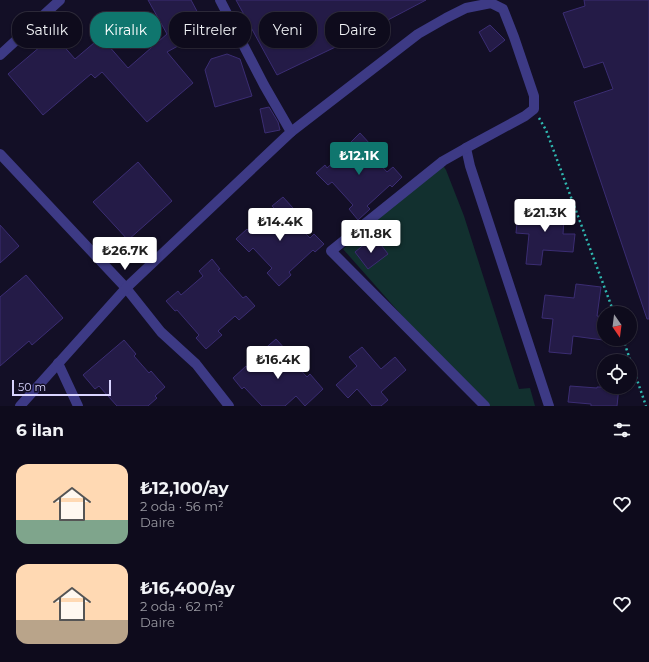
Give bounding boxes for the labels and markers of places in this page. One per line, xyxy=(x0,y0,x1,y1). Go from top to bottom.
pin: ₺12.1K xyxy=(326,142,392,176)
pin: ₺21.3K xyxy=(512,199,578,233)
pin: ₺14.4K xyxy=(247,208,313,242)
pin: ₺11.8K xyxy=(338,220,404,254)
pin: ₺26.7K xyxy=(92,237,158,271)
pin: ₺16.4K xyxy=(245,346,311,380)

